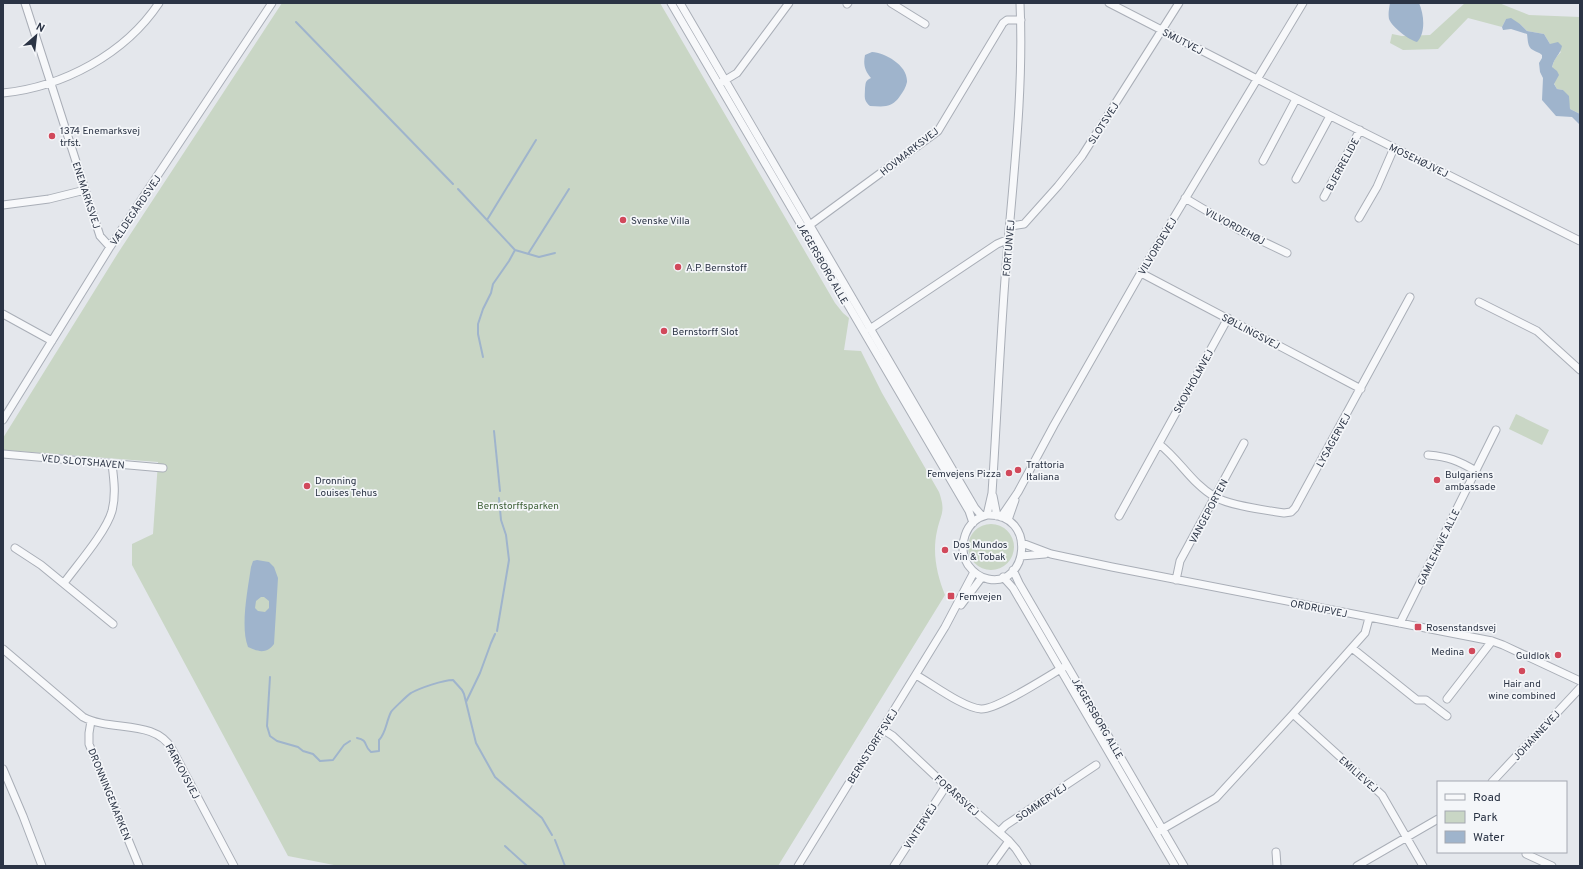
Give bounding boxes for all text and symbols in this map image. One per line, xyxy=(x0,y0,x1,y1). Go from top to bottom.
north arrow xyxy=(16,16,56,56)
text: N xyxy=(33,20,47,36)
street label: SMUTVEJ xyxy=(1160,26,1205,58)
street label: SLOTSVEJ xyxy=(1086,100,1123,147)
place label: 1374 Enemarksvej trfst. xyxy=(60,125,140,150)
street label: HOVMARKSVEJ xyxy=(878,125,942,179)
marker: 1374 Enemarksvej trfst. xyxy=(47,131,57,141)
street label: BJERRELIDE xyxy=(1324,136,1363,193)
street label: MOSEHØJVEJ xyxy=(1387,141,1450,181)
street label: ENEMARKSVEJ xyxy=(69,160,103,231)
street label: VÆLDEGÅRDSVEJ xyxy=(108,173,165,249)
street label: VILVORDEHØJ xyxy=(1202,206,1267,249)
marker: Svenske Villa xyxy=(618,215,628,225)
place label: Svenske Villa xyxy=(631,215,690,228)
street label: VILVORDEVEJ xyxy=(1136,216,1180,278)
street label: FORTUNVEJ xyxy=(1001,219,1018,277)
street label: JÆGERSBORG ALLE xyxy=(793,221,850,307)
marker: A.P. Bernstoff xyxy=(673,262,683,272)
place label: A.P. Bernstoff xyxy=(686,262,747,275)
street label: SØLLINGSVEJ xyxy=(1219,311,1282,353)
marker: Bernstorff Slot xyxy=(659,326,669,336)
place label: Bernstorff Slot xyxy=(672,326,738,339)
street label: SKOVHOLMVEJ xyxy=(1171,348,1217,416)
street label: LYSAGERVEJ xyxy=(1314,411,1354,470)
street label: VED SLOTSHAVEN xyxy=(41,452,125,473)
place label: Trattoria Italiana xyxy=(1026,459,1064,484)
marker: Trattoria Italiana xyxy=(1013,465,1023,475)
place label: Femvejens Pizza xyxy=(927,468,1001,481)
marker: Femvejens Pizza xyxy=(1004,468,1014,478)
place label: Bulgariens ambassade xyxy=(1445,469,1496,494)
place label: Dronning Louises Tehus xyxy=(315,475,377,500)
marker: Bulgariens ambassade xyxy=(1432,475,1442,485)
street label: VANGEPORTEN xyxy=(1187,477,1232,546)
marker: Dronning Louises Tehus xyxy=(302,481,312,491)
park label: Bernstorffsparken xyxy=(477,500,559,513)
street label: GAMLEHAVE ALLE xyxy=(1415,507,1463,588)
place label: Dos Mundos Vin & Tobak xyxy=(953,539,1008,564)
marker: Dos Mundos Vin & Tobak xyxy=(940,545,950,555)
marker: Femvejen xyxy=(946,591,956,601)
place label: Femvejen xyxy=(959,591,1002,604)
street label: ORDRUPVEJ xyxy=(1289,598,1348,621)
marker: Rosenstandsvej xyxy=(1413,622,1423,632)
place label: Rosenstandsvej xyxy=(1426,622,1496,635)
place label: Medina xyxy=(1431,646,1464,659)
marker: Medina xyxy=(1467,646,1477,656)
place label: Guldlok xyxy=(1516,650,1550,663)
marker: Guldlok xyxy=(1553,650,1563,660)
marker: Hair and wine combined xyxy=(1517,666,1527,676)
street label: JÆGERSBORG ALLE xyxy=(1068,676,1125,762)
place label: Hair and wine combined xyxy=(1488,678,1556,703)
street label: BERNSTORFFSVEJ xyxy=(845,707,901,787)
street label: JOHANNEVEJ xyxy=(1511,708,1564,764)
street label: PARKOVSVEJ xyxy=(162,742,202,802)
street label: DRONNINGEMARKEN xyxy=(84,747,133,842)
street label: EMILIEVEJ xyxy=(1336,754,1380,796)
street label: FORÅRSVEJ xyxy=(931,773,981,820)
street label: SOMMERVEJ xyxy=(1014,781,1070,825)
legend xyxy=(1437,781,1567,853)
text: Road xyxy=(1473,790,1501,806)
street label: VINTERVEJ xyxy=(902,801,941,852)
text: Park xyxy=(1473,810,1498,826)
text: Water xyxy=(1473,830,1505,846)

